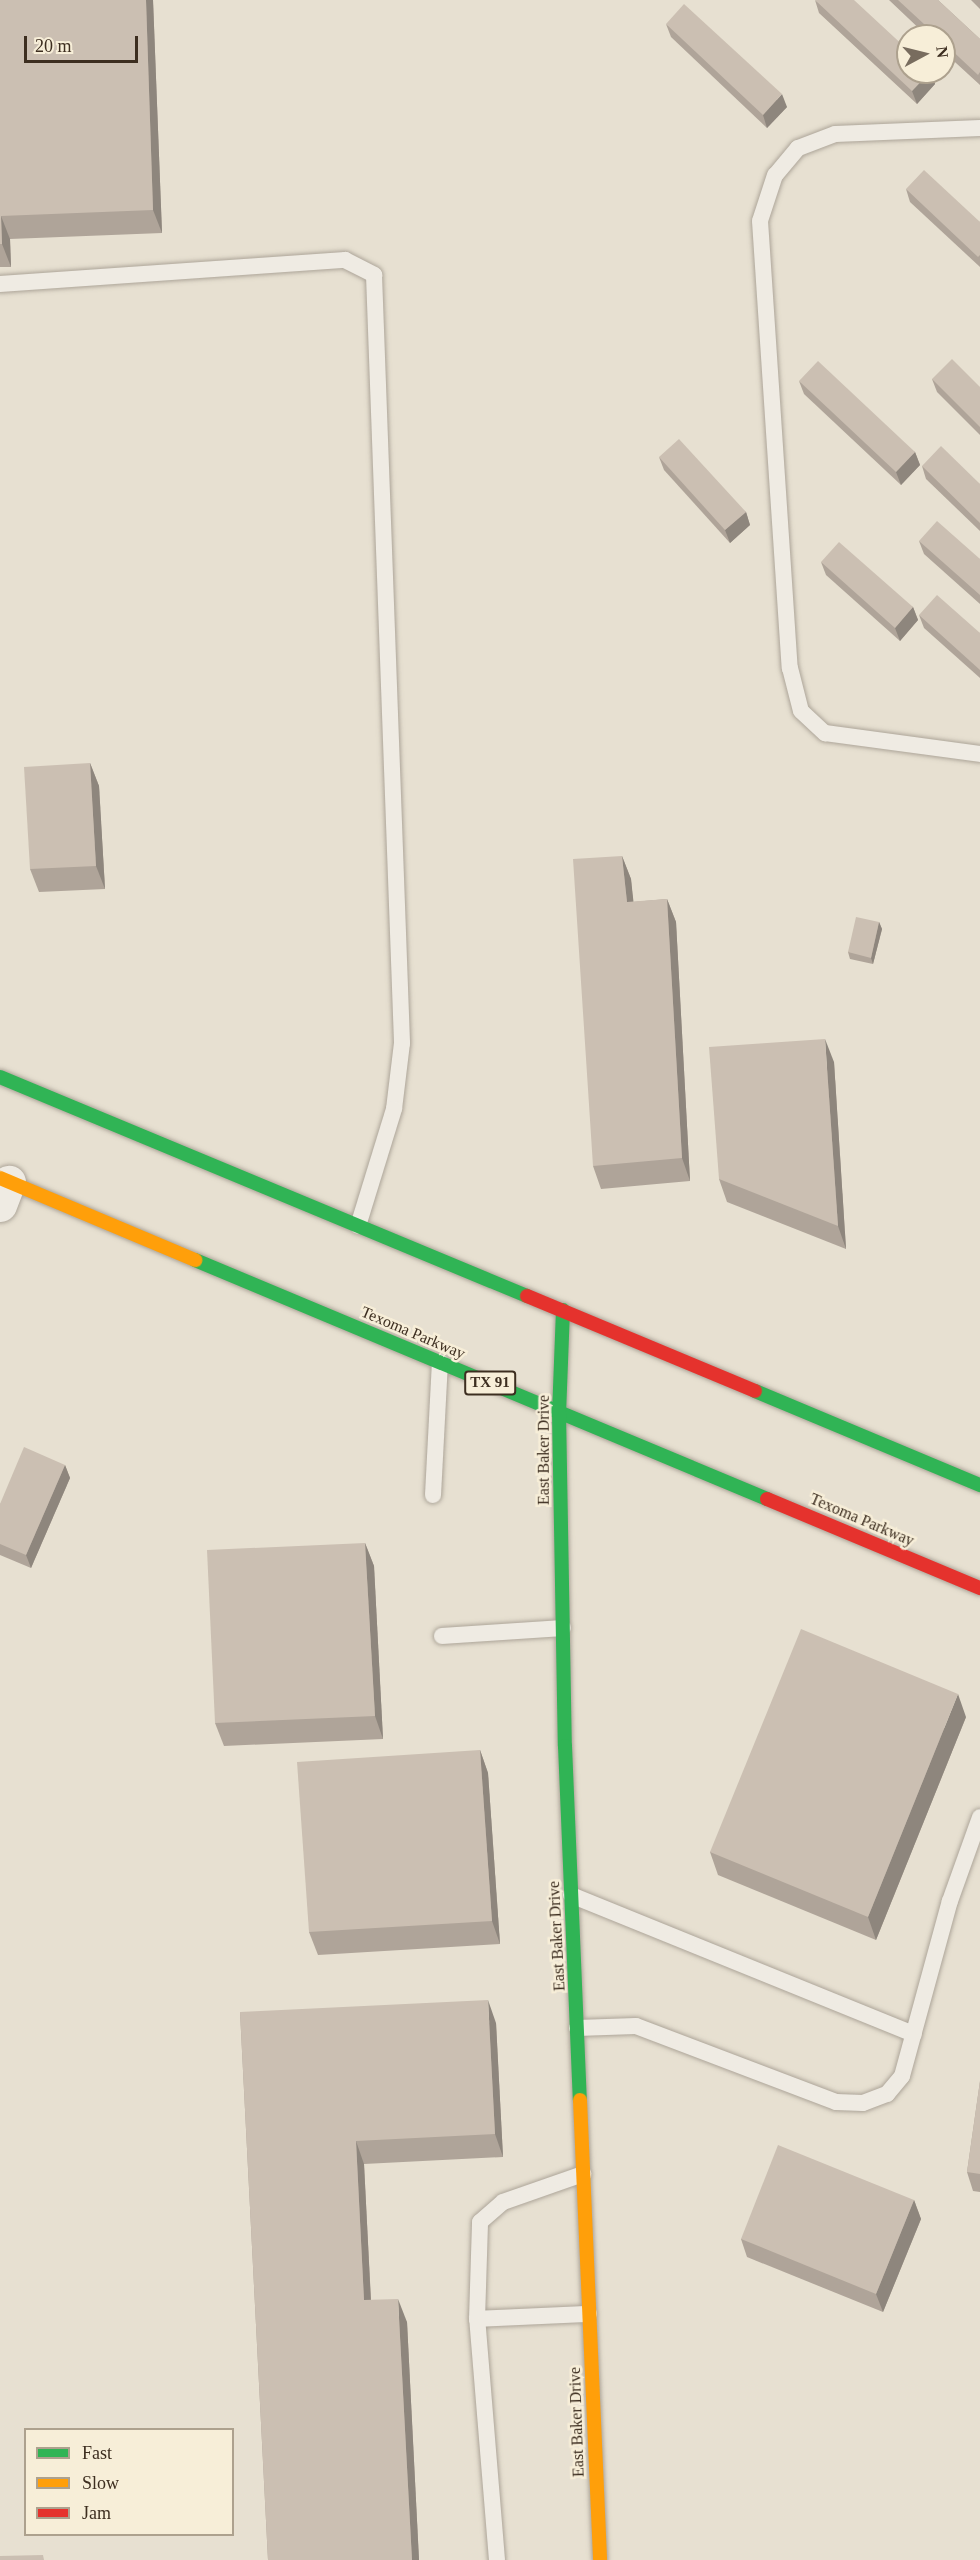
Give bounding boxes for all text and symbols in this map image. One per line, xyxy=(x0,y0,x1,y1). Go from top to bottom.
scale bar xyxy=(27,24,141,62)
north arrow xyxy=(896,24,956,84)
text: 20 m xyxy=(35,36,72,56)
text: N xyxy=(933,45,952,59)
street label: Texoma Parkway xyxy=(358,1302,468,1364)
road number: TX 91 xyxy=(463,1371,517,1395)
street label: East Baker Drive xyxy=(534,1395,554,1505)
street label: Texoma Parkway xyxy=(807,1489,917,1551)
street label: East Baker Drive xyxy=(545,1880,569,1992)
street label: East Baker Drive xyxy=(565,2367,589,2477)
legend xyxy=(24,2428,234,2536)
text: Fast xyxy=(82,2443,112,2463)
text: Slow xyxy=(82,2473,119,2493)
text: Jam xyxy=(82,2503,111,2523)

